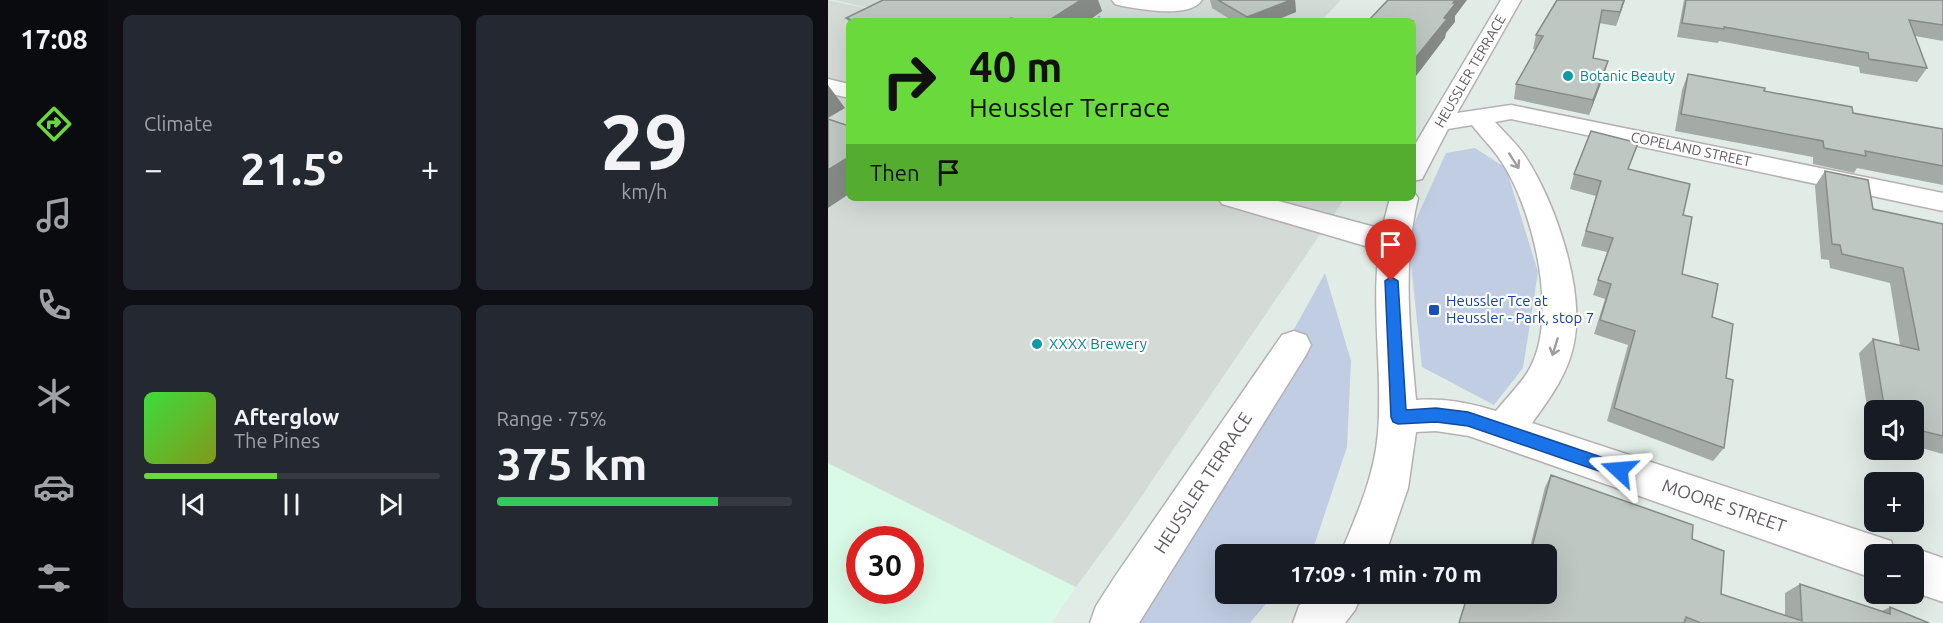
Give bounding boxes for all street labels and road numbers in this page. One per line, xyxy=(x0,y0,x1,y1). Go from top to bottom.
street label: HEUSSLER TERRACE xyxy=(1431,12,1509,130)
street label: COPELAND STREET xyxy=(1629,128,1753,170)
street label: HEUSSLER TERRACE xyxy=(1149,408,1255,557)
street label: MOORE STREET xyxy=(1660,474,1789,536)

